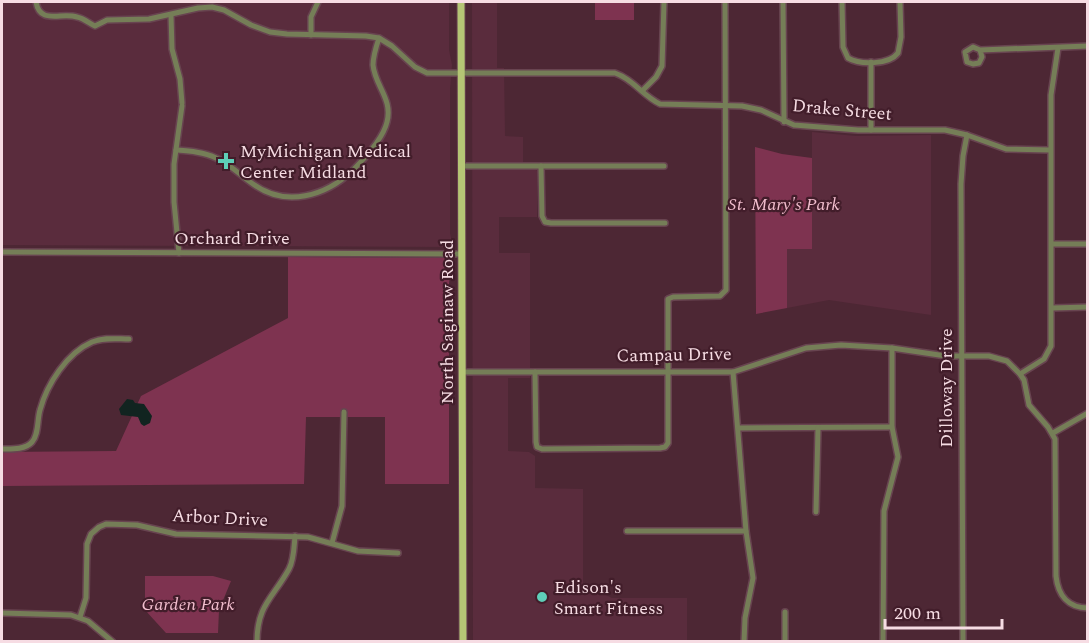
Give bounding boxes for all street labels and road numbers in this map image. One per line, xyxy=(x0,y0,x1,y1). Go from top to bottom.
street label: Drake Street xyxy=(791,92,893,128)
street label: Orchard Drive xyxy=(174,225,290,252)
street label: North Saginaw Road xyxy=(434,240,461,404)
street label: Dilloway Drive xyxy=(933,328,960,448)
street label: Campau Drive xyxy=(616,340,732,370)
street label: Arbor Drive xyxy=(171,502,269,534)

